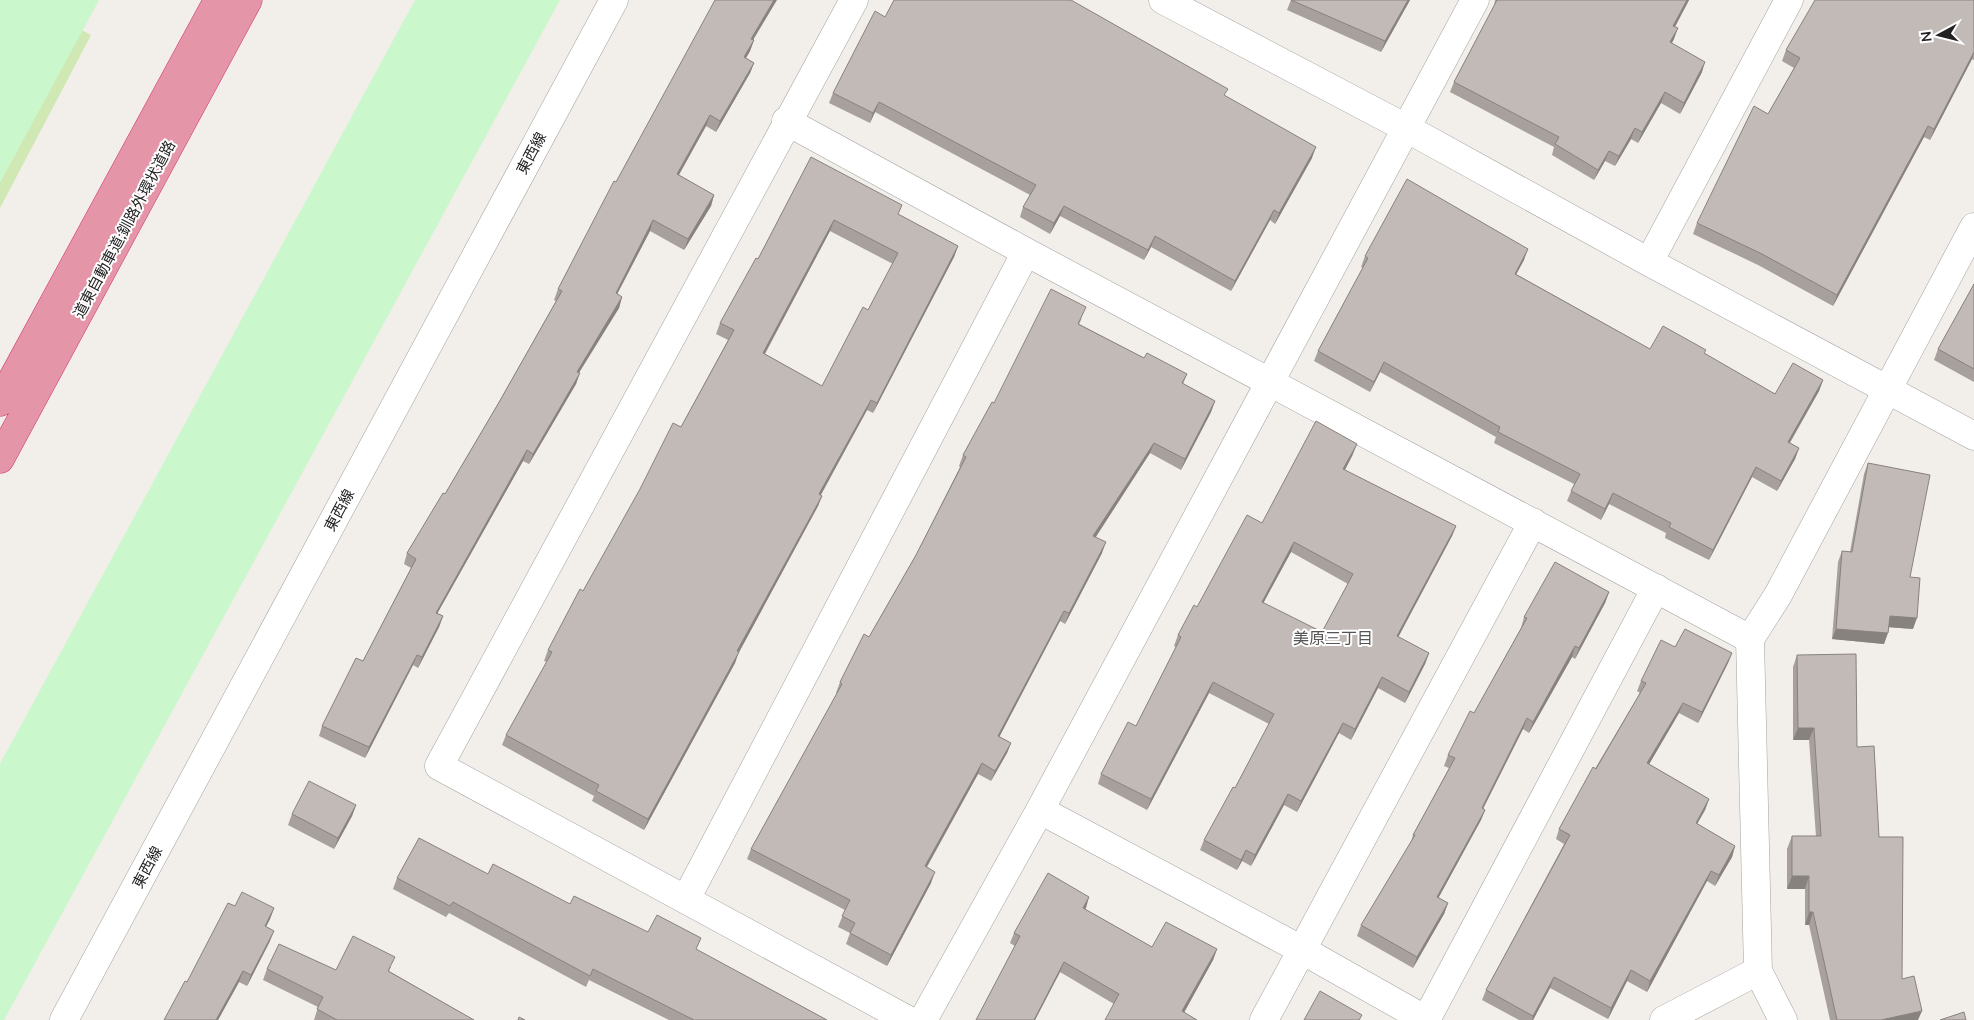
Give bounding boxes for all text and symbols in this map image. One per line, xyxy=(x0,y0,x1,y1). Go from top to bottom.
north arrow xyxy=(1914,10,1964,60)
text: N xyxy=(1917,30,1936,43)
street label: 東西線 xyxy=(512,129,550,177)
street label: 道東自動車道;釧路外環状道路 xyxy=(69,137,179,321)
street label: 東西線 xyxy=(320,486,358,534)
district label: 美原三丁目 xyxy=(1293,628,1373,648)
street label: 東西線 xyxy=(128,843,166,891)

